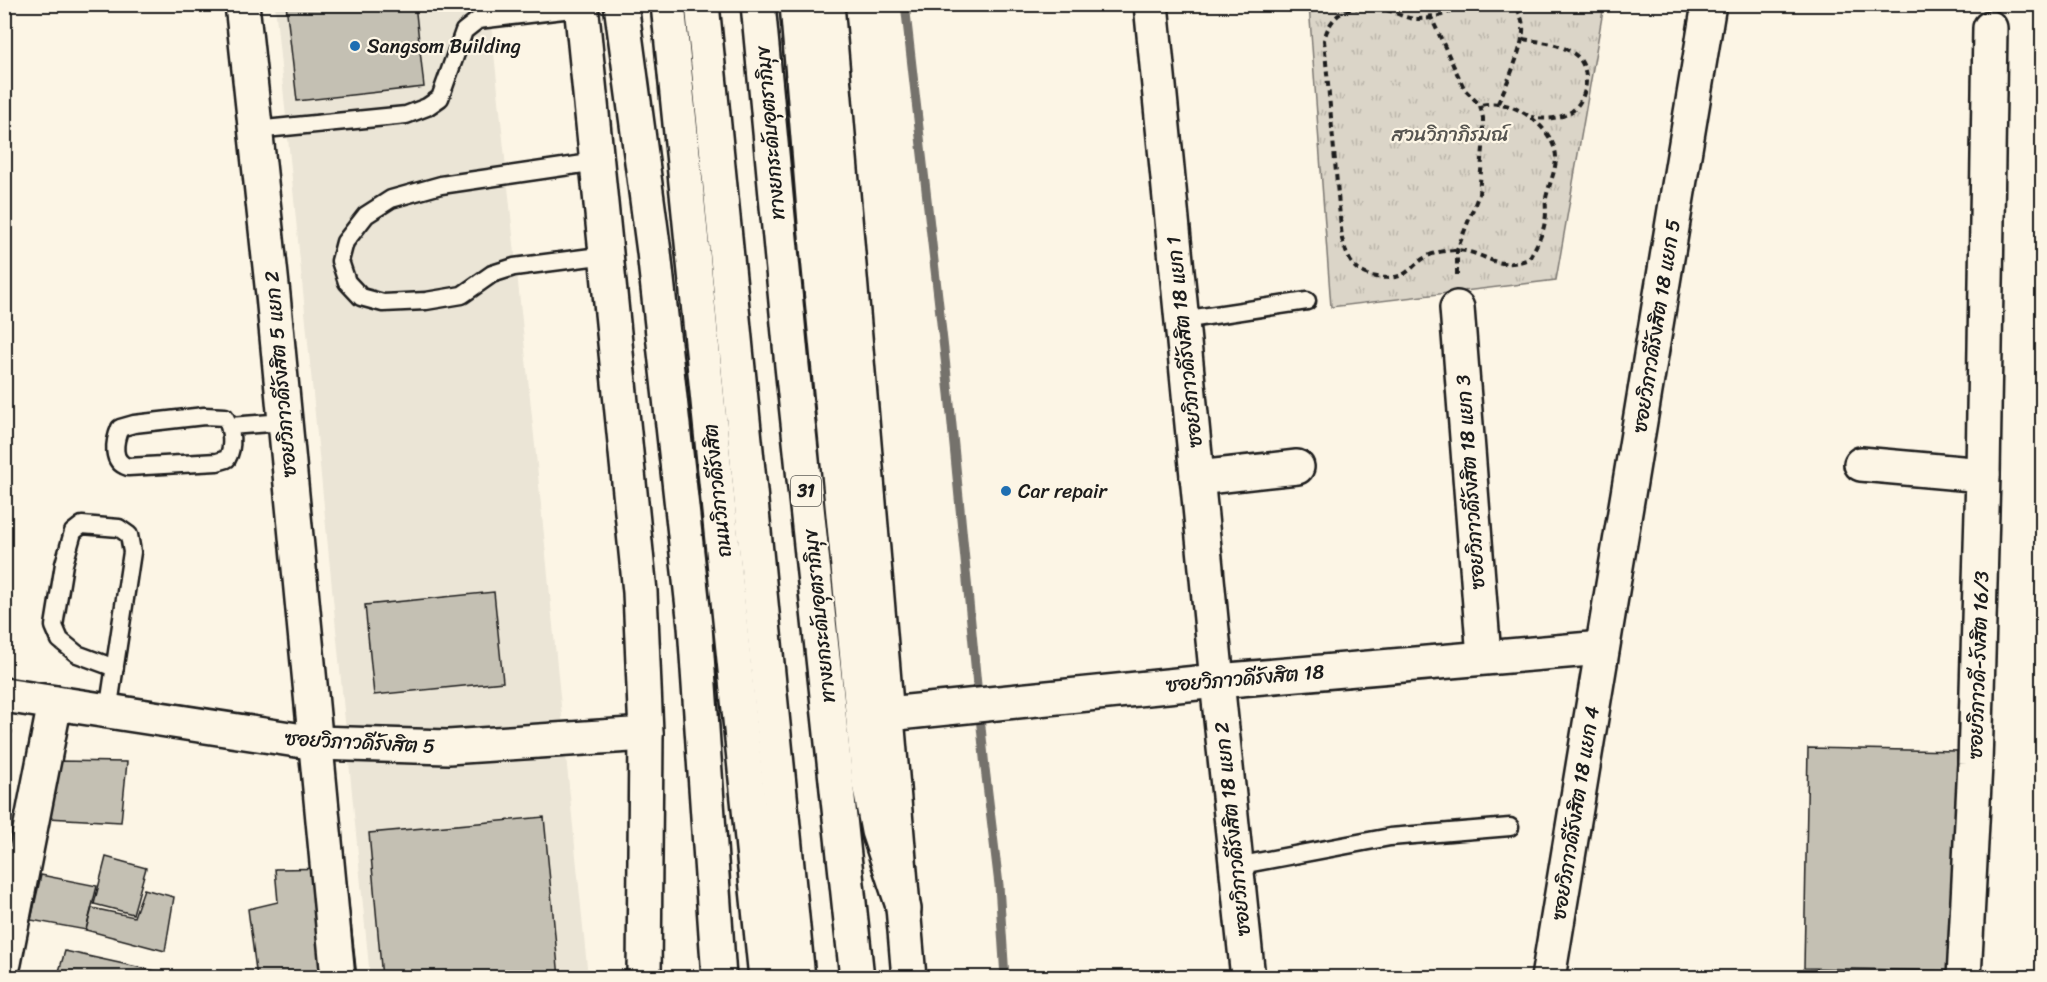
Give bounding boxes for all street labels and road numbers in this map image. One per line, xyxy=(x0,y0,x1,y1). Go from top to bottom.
street label: ทางยกระดับอุตราภิมุข xyxy=(745,44,796,222)
street label: ซอยวิภาวดีรังสิต 18 แยก 5 xyxy=(1622,217,1691,435)
street label: ซอยวิภาวดีรังสิต 18 แยก 1 xyxy=(1156,235,1213,449)
street label: ซอยวิภาวดีรังสิต 5 แยก 2 xyxy=(254,269,307,479)
street label: ซอยวิภาวดีรังสิต 18 แยก 3 xyxy=(1446,374,1495,590)
street label: ถนนวิภาวดีรังสิต xyxy=(693,422,742,559)
road number: 31 xyxy=(791,476,821,506)
street label: ทางยกระดับอุตราภิมุข xyxy=(793,527,846,705)
street label: ซอยวิภาวดี-รังสิต 16/3 xyxy=(1958,570,1999,760)
street label: ซอยวิภาวดีรังสิต 18 xyxy=(1164,654,1326,703)
street label: ซอยวิภาวดีรังสิต 18 แยก 4 xyxy=(1541,704,1610,923)
street label: ซอยวิภาวดีรังสิต 18 แยก 2 xyxy=(1204,720,1261,938)
street label: ซอยวิภาวดีรังสิต 5 xyxy=(284,721,436,764)

